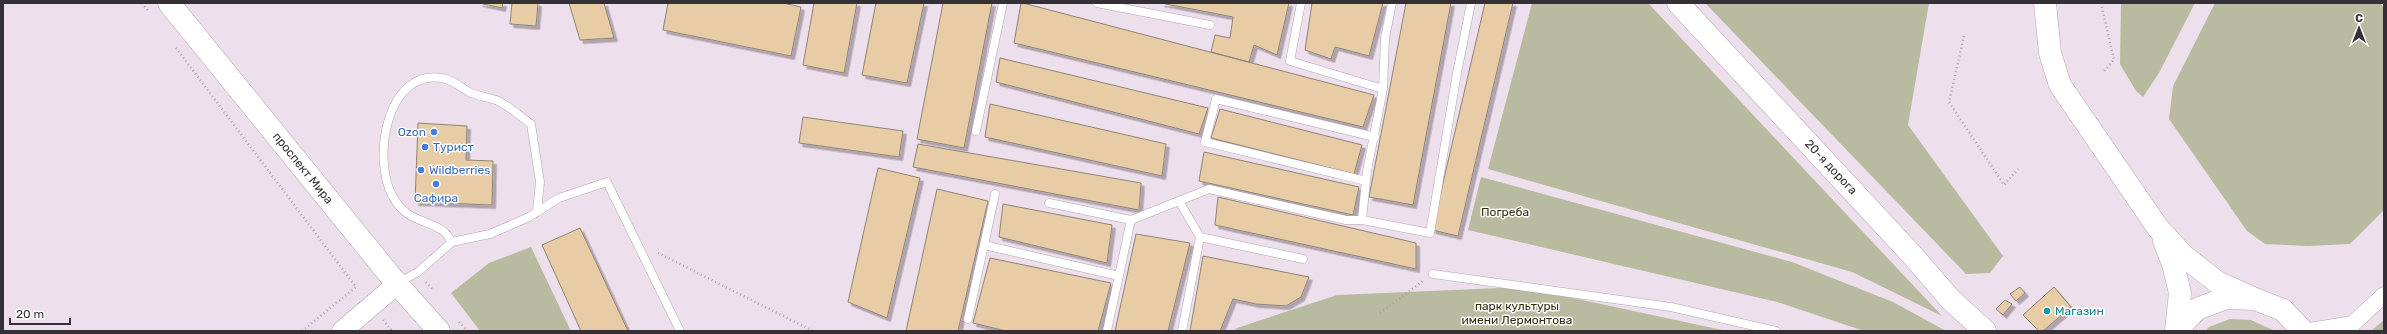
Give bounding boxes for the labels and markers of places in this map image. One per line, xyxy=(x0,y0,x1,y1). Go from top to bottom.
place label: Ozon xyxy=(398,125,426,139)
marker: Ozon xyxy=(429,127,439,137)
place label: Турист xyxy=(433,140,474,154)
marker: Турист xyxy=(420,142,430,152)
place label: Wildberries xyxy=(429,163,490,177)
marker: Wildberries xyxy=(416,165,426,175)
marker: Сафира xyxy=(431,179,441,189)
place label: Сафира xyxy=(414,191,458,205)
place label: Магазин xyxy=(2055,304,2104,318)
marker: Магазин xyxy=(2042,306,2052,316)

